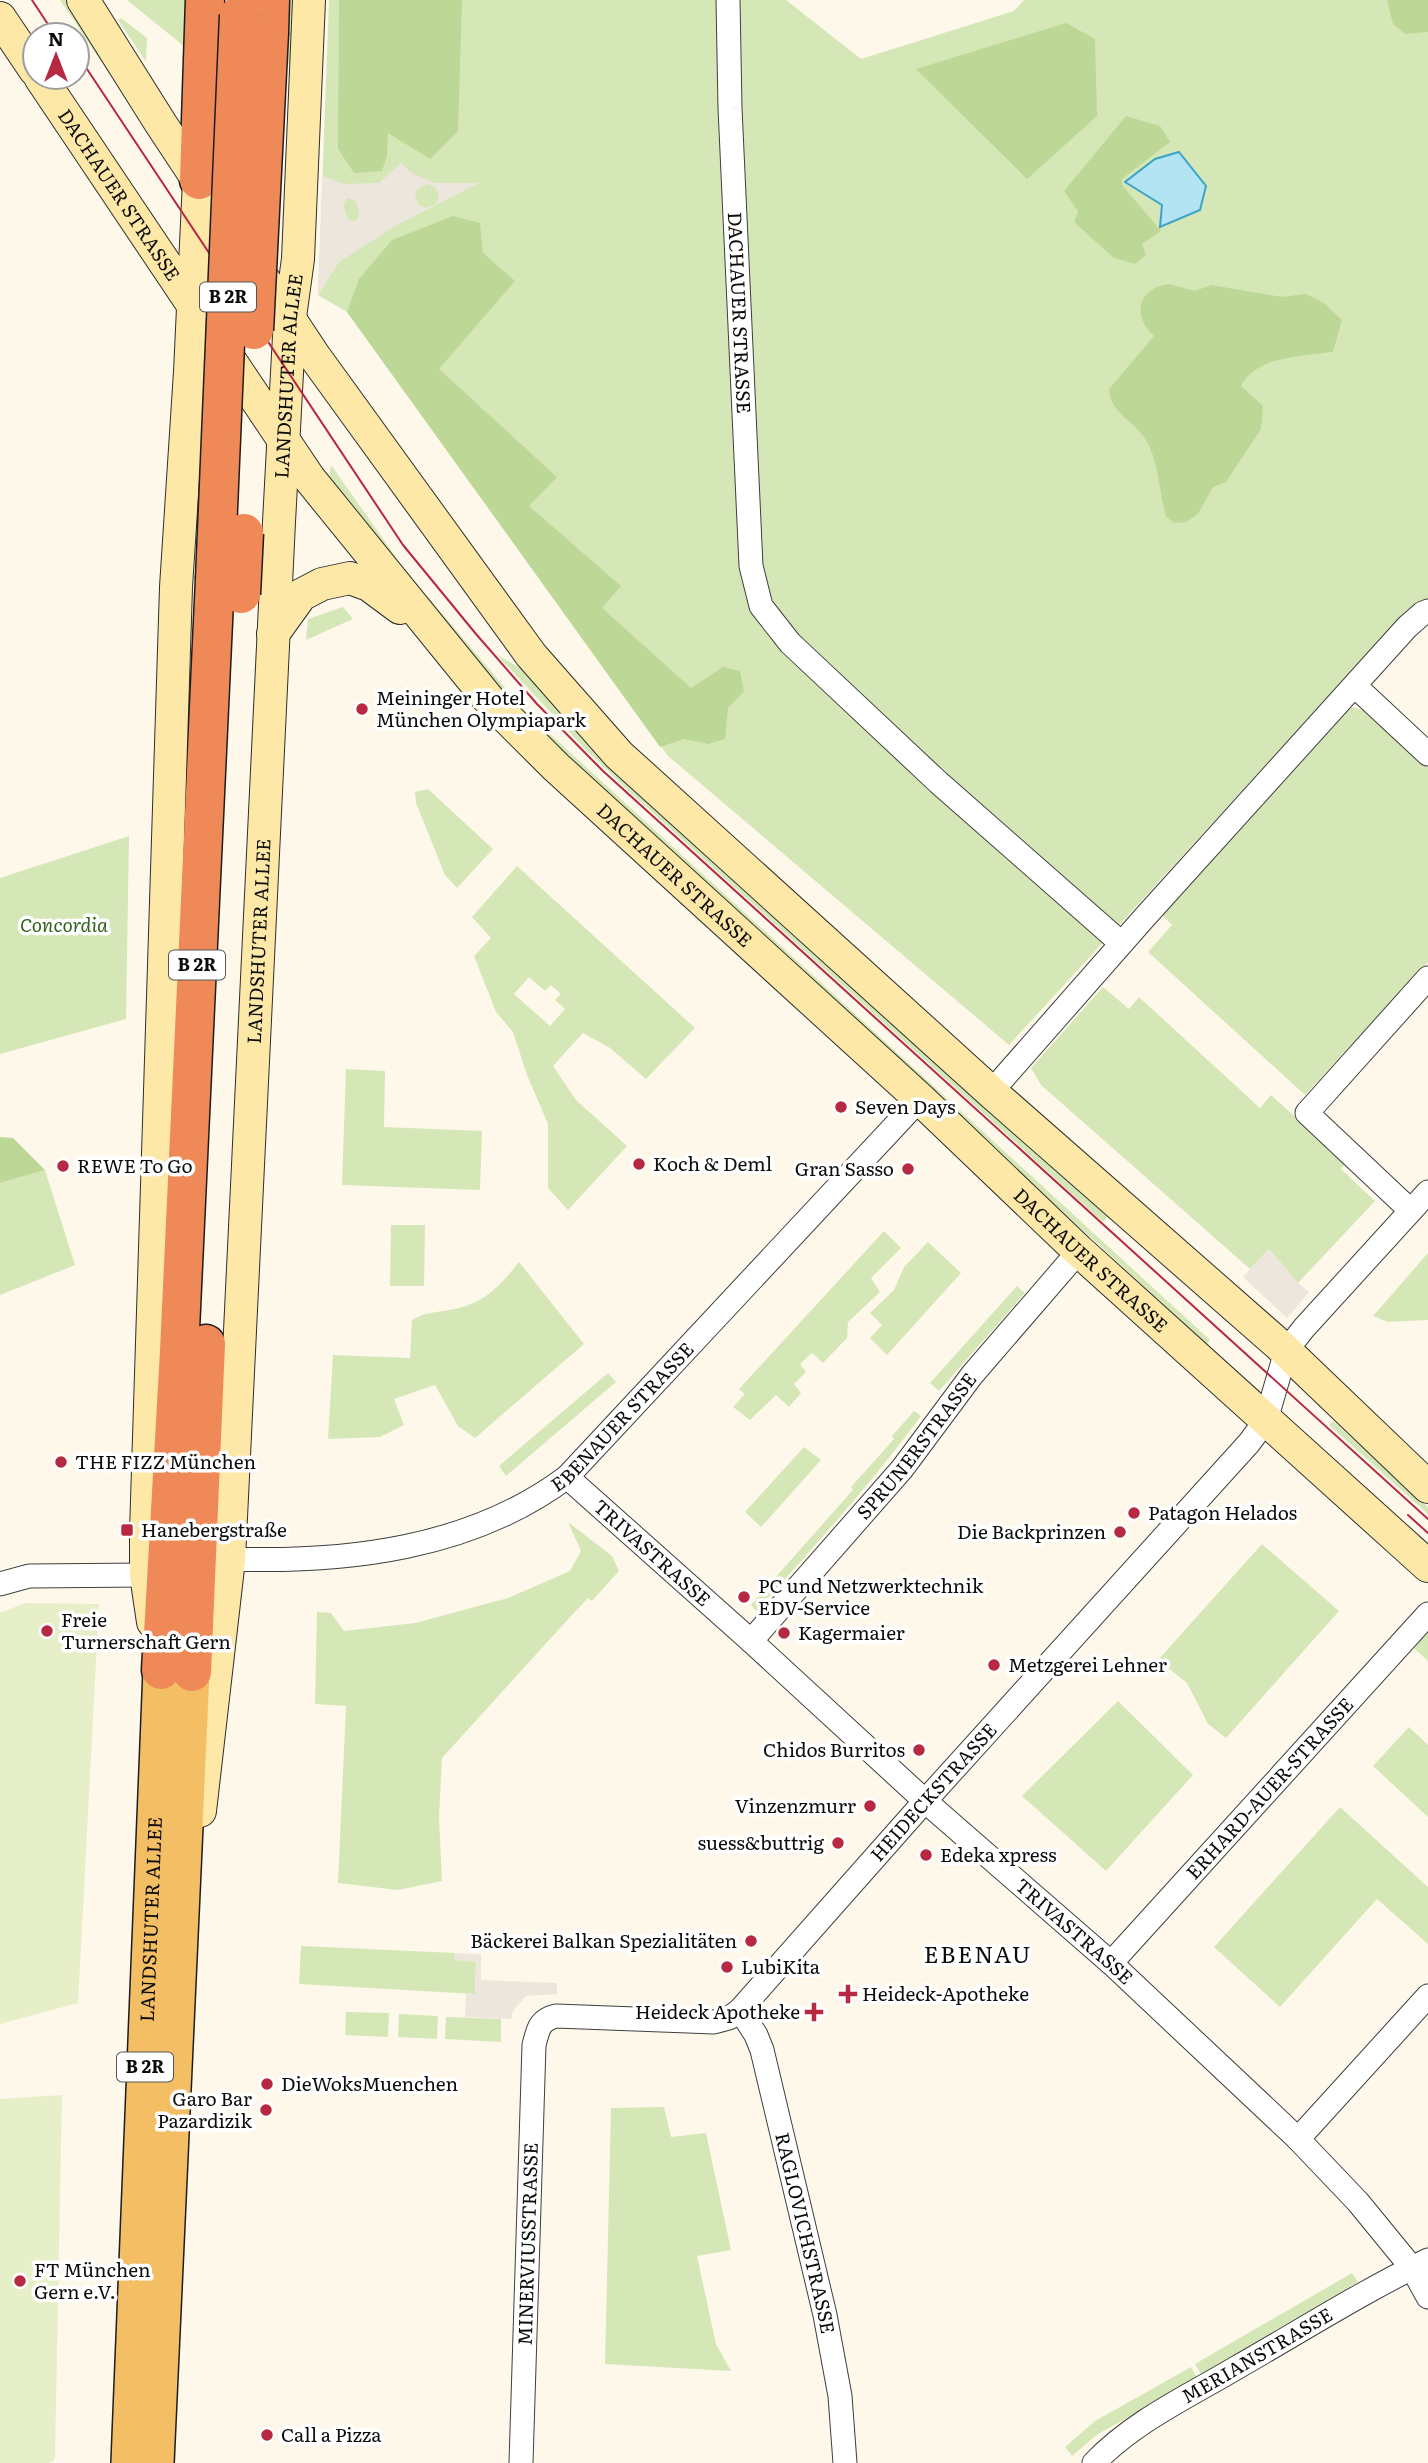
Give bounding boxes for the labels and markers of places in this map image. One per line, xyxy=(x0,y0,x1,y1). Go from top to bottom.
place label: Meininger Hotel München Olympiapark xyxy=(376,683,586,733)
marker: Meininger Hotel München Olympiapark xyxy=(354,701,370,717)
place label: Seven Days xyxy=(855,1092,956,1120)
marker: Seven Days xyxy=(833,1099,849,1115)
place label: Koch & Deml xyxy=(653,1149,772,1177)
place label: REWE To Go xyxy=(77,1151,193,1179)
place label: Gran Sasso xyxy=(795,1154,894,1182)
marker: Koch & Deml xyxy=(631,1156,647,1172)
marker: REWE To Go xyxy=(55,1158,71,1174)
marker: Gran Sasso xyxy=(900,1161,916,1177)
place label: THE FIZZ München xyxy=(75,1447,256,1475)
marker: THE FIZZ München xyxy=(53,1454,69,1470)
place label: Patagon Helados xyxy=(1148,1498,1297,1526)
marker: Patagon Helados xyxy=(1126,1505,1142,1521)
place label: Hanebergstraße xyxy=(141,1515,287,1543)
place label: Die Backprinzen xyxy=(957,1517,1106,1545)
marker: Hanebergstraße xyxy=(119,1522,135,1538)
marker: Die Backprinzen xyxy=(1112,1524,1128,1540)
place label: PC und Netzwerktechnik EDV-Service xyxy=(758,1571,984,1621)
marker: PC und Netzwerktechnik EDV-Service xyxy=(736,1589,752,1605)
place label: Freie Turnerschaft Gern xyxy=(61,1605,231,1655)
place label: Kagermaier xyxy=(798,1618,905,1646)
marker: Freie Turnerschaft Gern xyxy=(39,1623,55,1639)
marker: Kagermaier xyxy=(776,1625,792,1641)
place label: Metzgerei Lehner xyxy=(1008,1650,1167,1678)
marker: Metzgerei Lehner xyxy=(986,1657,1002,1673)
place label: Chidos Burritos xyxy=(763,1735,905,1763)
marker: Chidos Burritos xyxy=(911,1742,927,1758)
place label: Vinzenzmurr xyxy=(735,1791,856,1819)
marker: Vinzenzmurr xyxy=(862,1798,878,1814)
place label: suess&buttrig xyxy=(698,1828,824,1856)
marker: suess&buttrig xyxy=(830,1835,846,1851)
place label: Edeka xpress xyxy=(940,1840,1057,1868)
marker: Edeka xpress xyxy=(918,1847,934,1863)
place label: Bäckerei Balkan Spezialitäten xyxy=(470,1926,737,1954)
marker: Bäckerei Balkan Spezialitäten xyxy=(743,1933,759,1949)
place label: LubiKita xyxy=(741,1952,821,1980)
marker: LubiKita xyxy=(719,1959,735,1975)
place label: Heideck-Apotheke xyxy=(862,1979,1029,2007)
marker: Heideck-Apotheke xyxy=(840,1986,856,2002)
place label: Heideck Apotheke xyxy=(635,1997,800,2025)
marker: Heideck Apotheke xyxy=(806,2004,822,2020)
place label: DieWoksMuenchen xyxy=(281,2069,458,2097)
marker: DieWoksMuenchen xyxy=(259,2076,275,2092)
place label: Garo Bar Pazardizik xyxy=(157,2084,252,2134)
marker: Garo Bar Pazardizik xyxy=(258,2102,274,2118)
place label: FT München Gern e.V. xyxy=(34,2255,150,2305)
marker: FT München Gern e.V. xyxy=(12,2273,28,2289)
place label: Call a Pizza xyxy=(281,2420,382,2448)
marker: Call a Pizza xyxy=(259,2427,275,2443)

